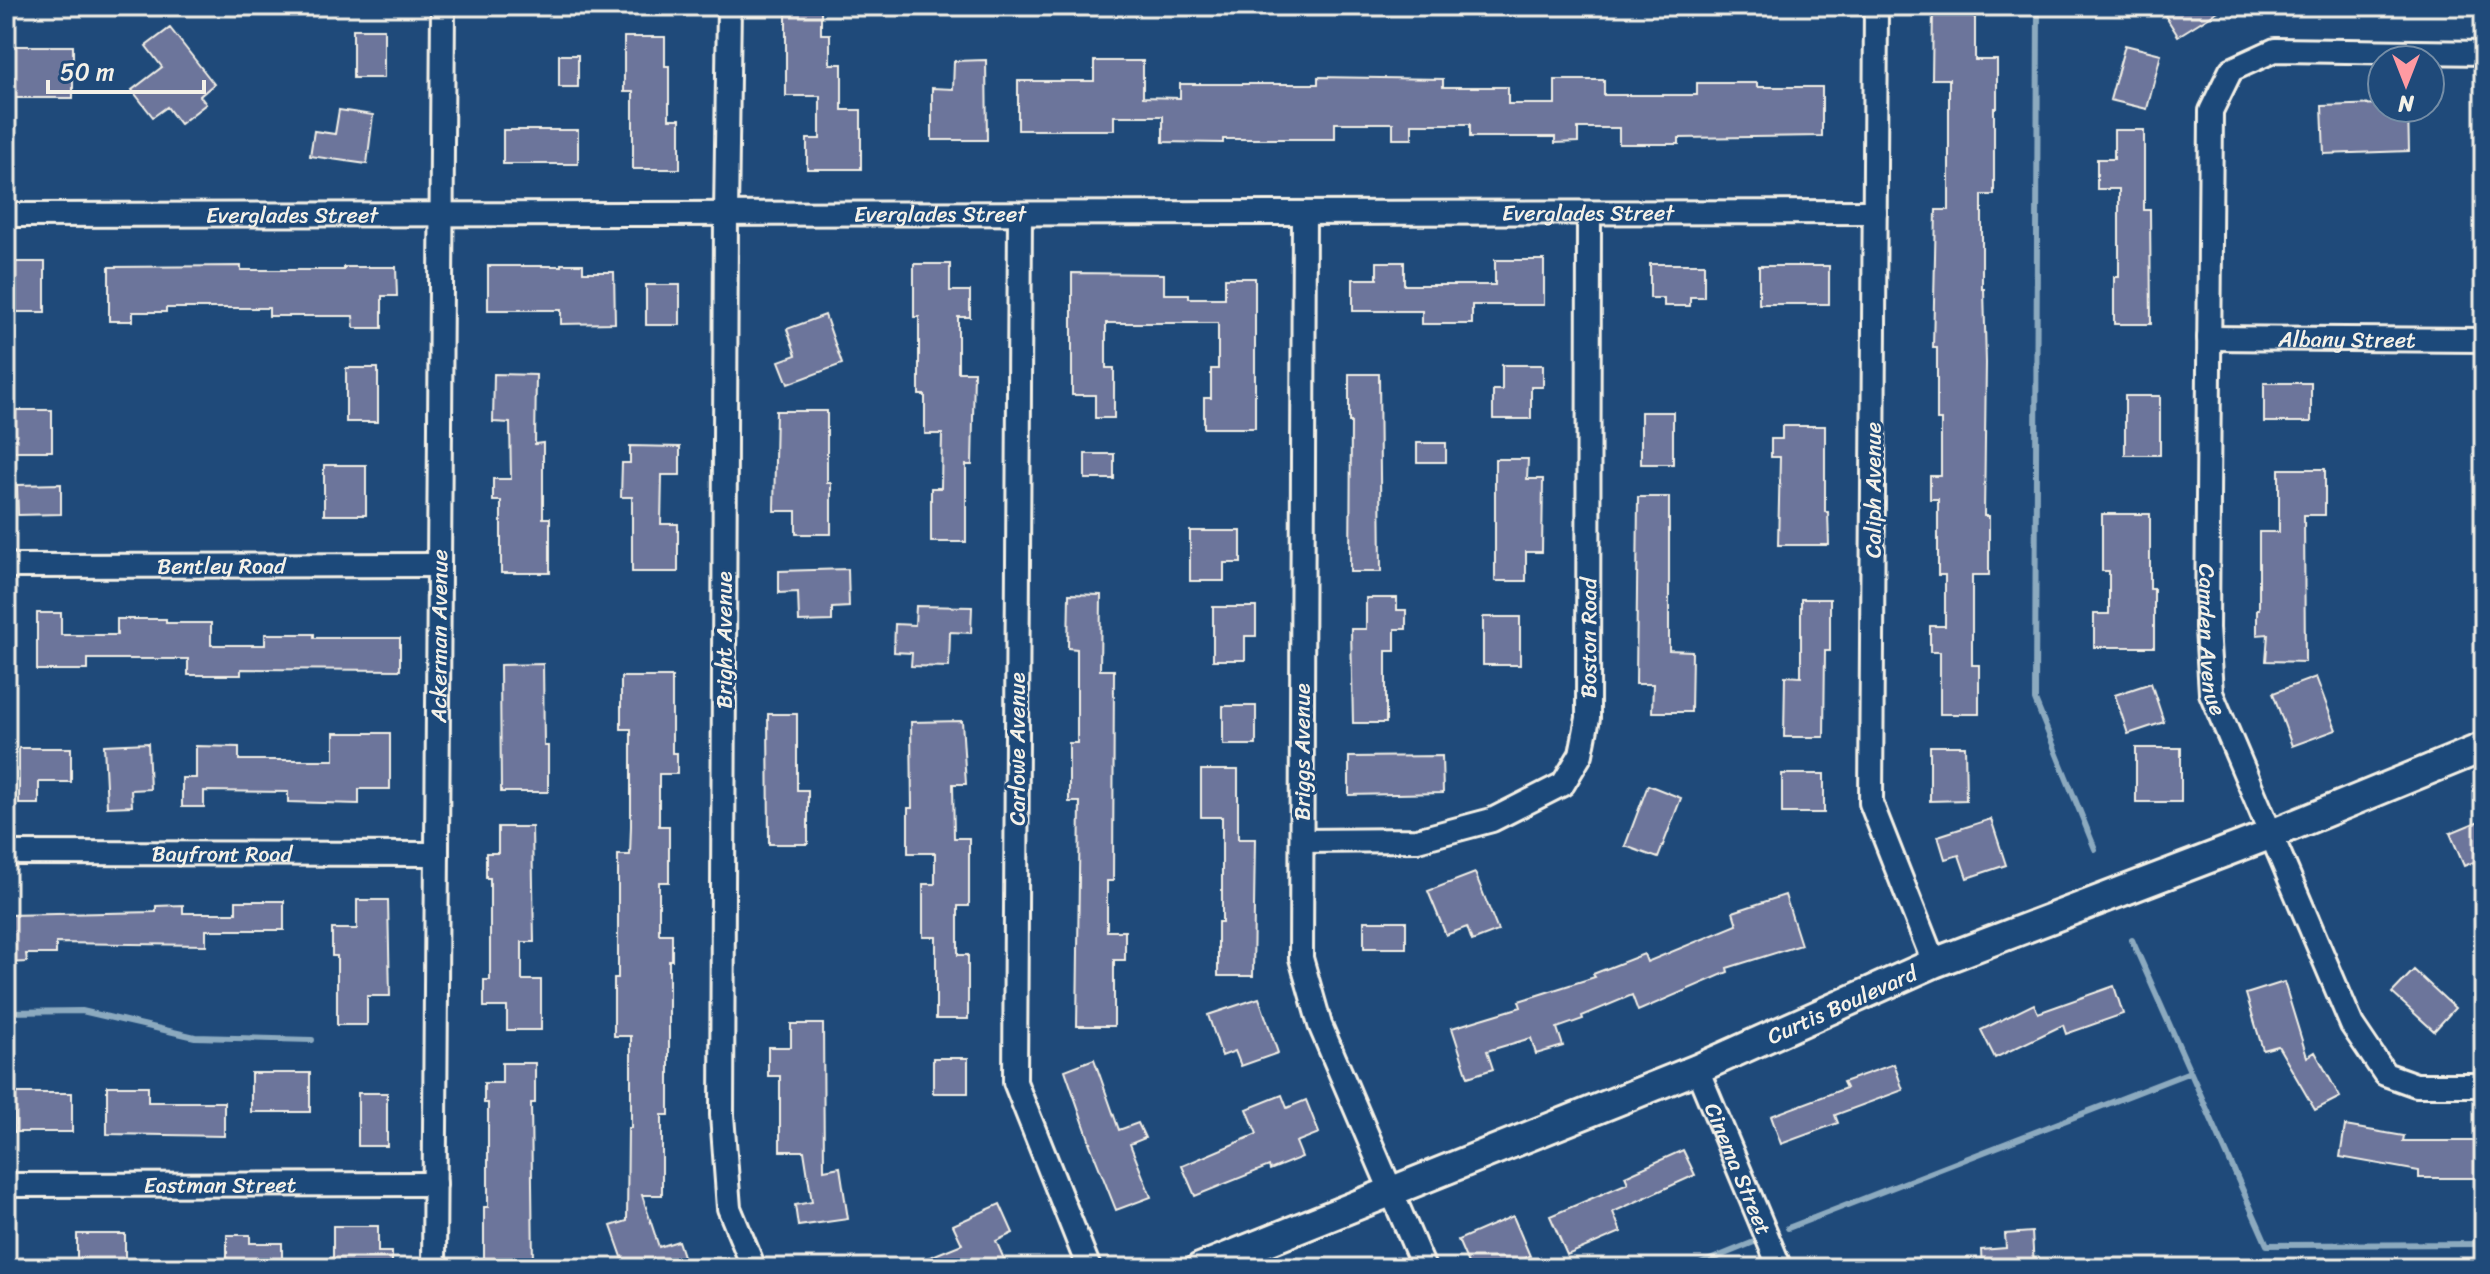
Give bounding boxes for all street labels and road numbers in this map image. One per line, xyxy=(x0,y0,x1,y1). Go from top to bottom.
street label: Everglades Street xyxy=(1502,193,1675,233)
street label: Everglades Street xyxy=(854,194,1027,234)
street label: Everglades Street xyxy=(206,195,379,235)
street label: Albany Street xyxy=(2277,319,2416,360)
street label: Caliph Avenue xyxy=(1854,422,1893,558)
street label: Bentley Road xyxy=(157,546,287,586)
street label: Ackerman Avenue xyxy=(419,549,459,724)
street label: Camden Avenue xyxy=(2187,564,2238,722)
street label: Bright Avenue xyxy=(705,571,744,709)
street label: Boston Road xyxy=(1569,576,1608,698)
street label: Carlowe Avenue xyxy=(998,672,1037,826)
street label: Briggs Avenue xyxy=(1283,683,1322,821)
street label: Bayfront Road xyxy=(152,834,294,874)
street label: Curtis Boulevard xyxy=(1761,953,1925,1055)
street label: Cinema Street xyxy=(1693,1096,1783,1242)
street label: Eastman Street xyxy=(144,1165,297,1205)

